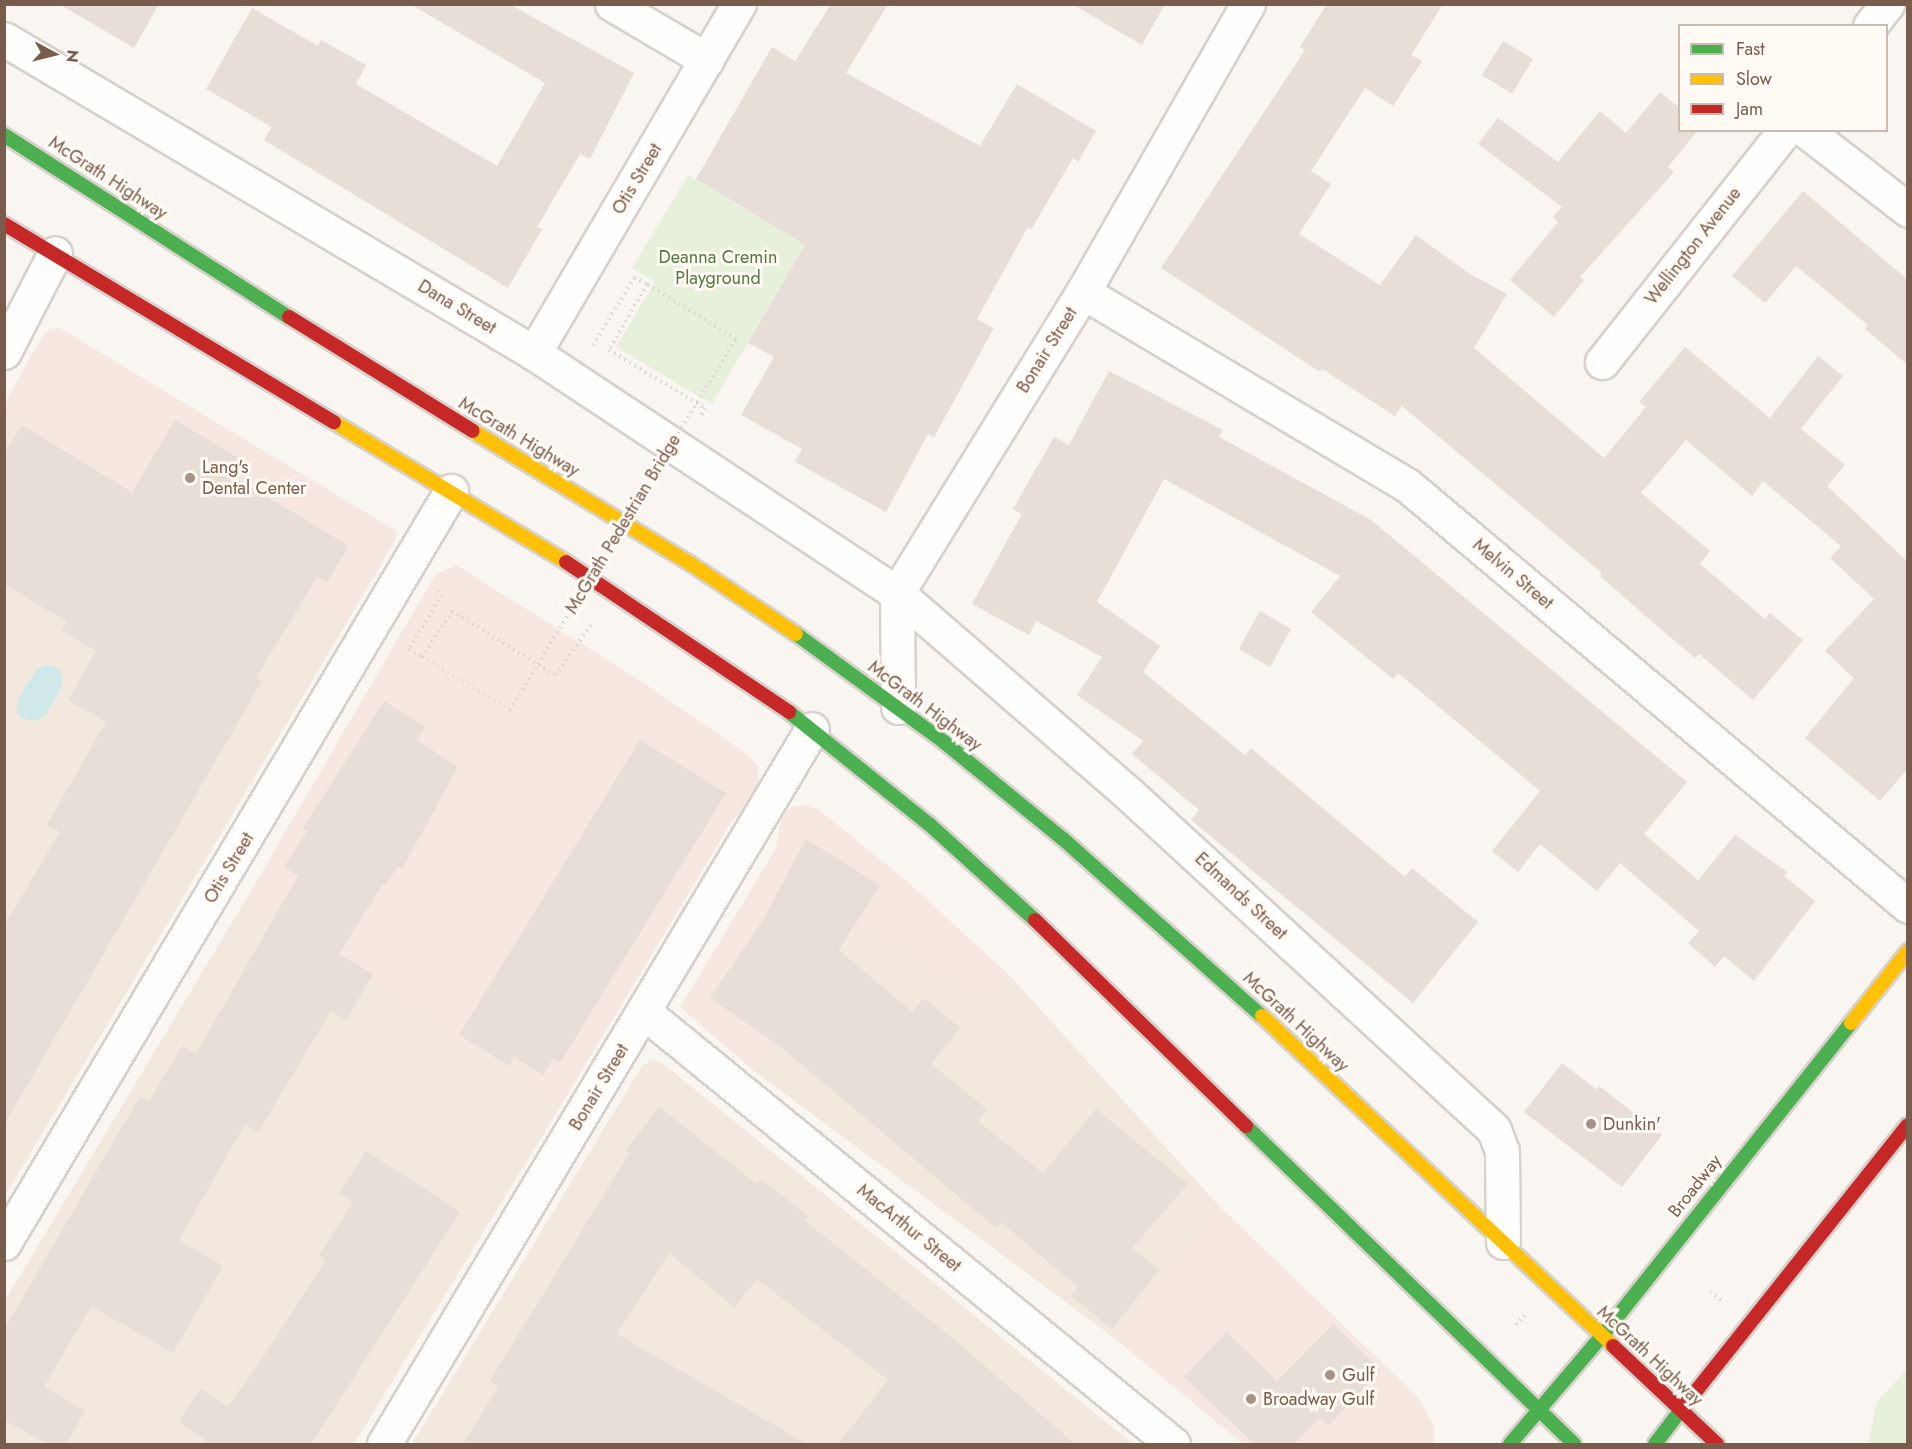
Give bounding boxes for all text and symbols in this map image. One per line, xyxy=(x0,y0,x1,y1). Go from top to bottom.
north arrow xyxy=(24,24,84,84)
legend xyxy=(1678,24,1888,132)
text: Fast xyxy=(1736,36,1765,62)
text: N xyxy=(60,49,85,64)
text: Slow xyxy=(1736,66,1772,92)
text: Jam xyxy=(1736,96,1763,122)
street label: McGrath Highway xyxy=(45,132,171,224)
street label: Otis Street xyxy=(607,140,667,218)
street label: Wellington Avenue xyxy=(1640,183,1746,309)
park label: Deanna Cremin Playground xyxy=(659,247,777,290)
street label: Dana Street xyxy=(414,275,500,339)
street label: Bonair Street xyxy=(1012,303,1082,397)
street label: McGrath Highway xyxy=(455,392,583,482)
street label: McGrath Pedestrian Bridge xyxy=(561,430,685,618)
place label: Lang's Dental Center xyxy=(202,457,306,500)
marker: Lang's Dental Center xyxy=(183,471,197,485)
street label: Melvin Street xyxy=(1468,534,1558,614)
street label: McGrath Highway xyxy=(864,656,986,756)
street label: Otis Street xyxy=(199,829,259,907)
street label: Edmands Street xyxy=(1190,848,1292,944)
street label: McGrath Highway xyxy=(1239,967,1353,1077)
street label: Bonair Street xyxy=(565,1040,633,1134)
place label: Dunkin' xyxy=(1603,1113,1661,1135)
marker: Dunkin' xyxy=(1584,1117,1598,1131)
street label: Broadway xyxy=(1664,1150,1726,1222)
street label: MacArthur Street xyxy=(853,1179,965,1277)
street label: McGrath Highway xyxy=(1593,1301,1707,1411)
place label: Gulf xyxy=(1342,1364,1375,1386)
marker: Gulf xyxy=(1323,1368,1337,1382)
place label: Broadway Gulf xyxy=(1263,1388,1375,1410)
marker: Broadway Gulf xyxy=(1244,1392,1258,1406)

